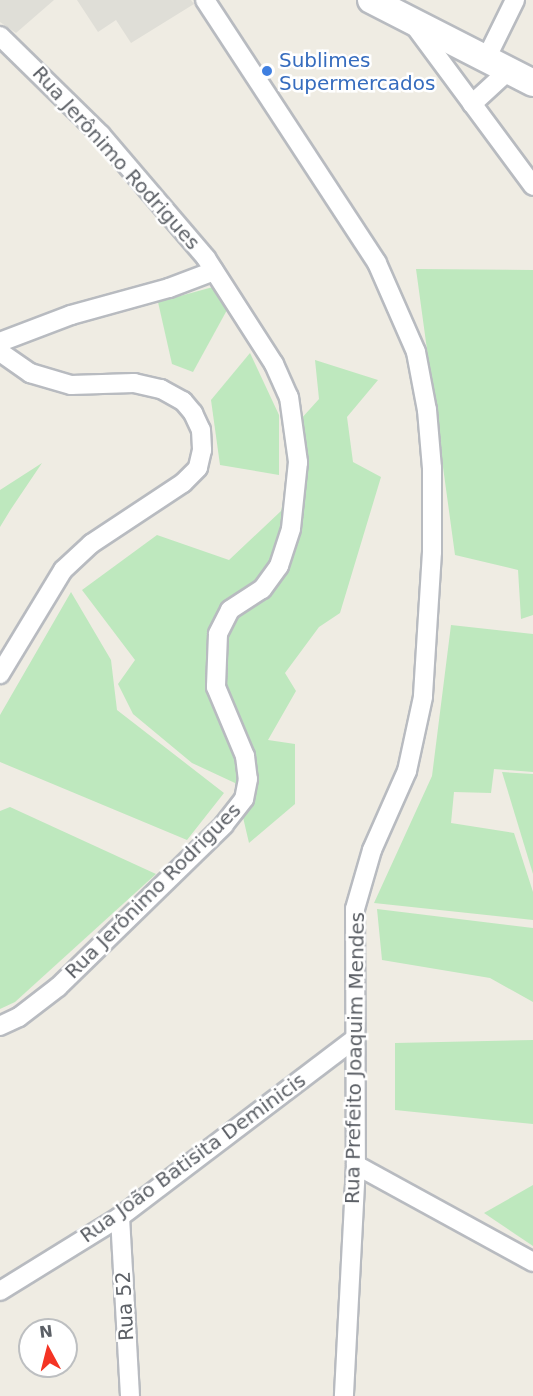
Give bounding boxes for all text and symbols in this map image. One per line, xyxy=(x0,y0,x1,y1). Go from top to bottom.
place label: Sublimes Supermercados xyxy=(279,48,435,95)
street label: Rua Jerônimo Rodrigues xyxy=(27,61,205,255)
marker: Sublimes Supermercados xyxy=(260,64,274,78)
street label: Rua Jerônimo Rodrigues xyxy=(60,798,246,984)
street label: Rua Prefeito Joaquim Mendes xyxy=(340,912,370,1204)
street label: Rua João Batisita Deminicis xyxy=(76,1068,310,1248)
street label: Rua 52 xyxy=(111,1271,139,1341)
north arrow xyxy=(18,1318,78,1378)
text: N xyxy=(38,1321,54,1342)

